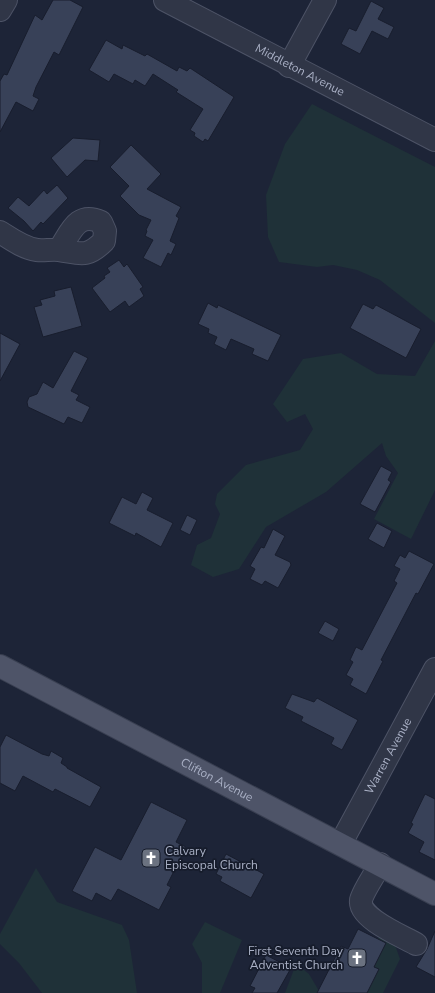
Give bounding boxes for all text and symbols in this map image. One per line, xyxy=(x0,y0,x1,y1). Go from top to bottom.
street label: Middleton Avenue xyxy=(252,40,347,100)
street label: Warren Avenue xyxy=(361,715,415,797)
street label: Clifton Avenue xyxy=(178,754,256,805)
place label: Calvary Episcopal Church xyxy=(165,843,258,873)
church icon: Calvary Episcopal Church xyxy=(140,847,162,869)
place label: First Seventh Day Adventist Church xyxy=(248,943,344,973)
church icon: First Seventh Day Adventist Church xyxy=(346,947,368,969)

